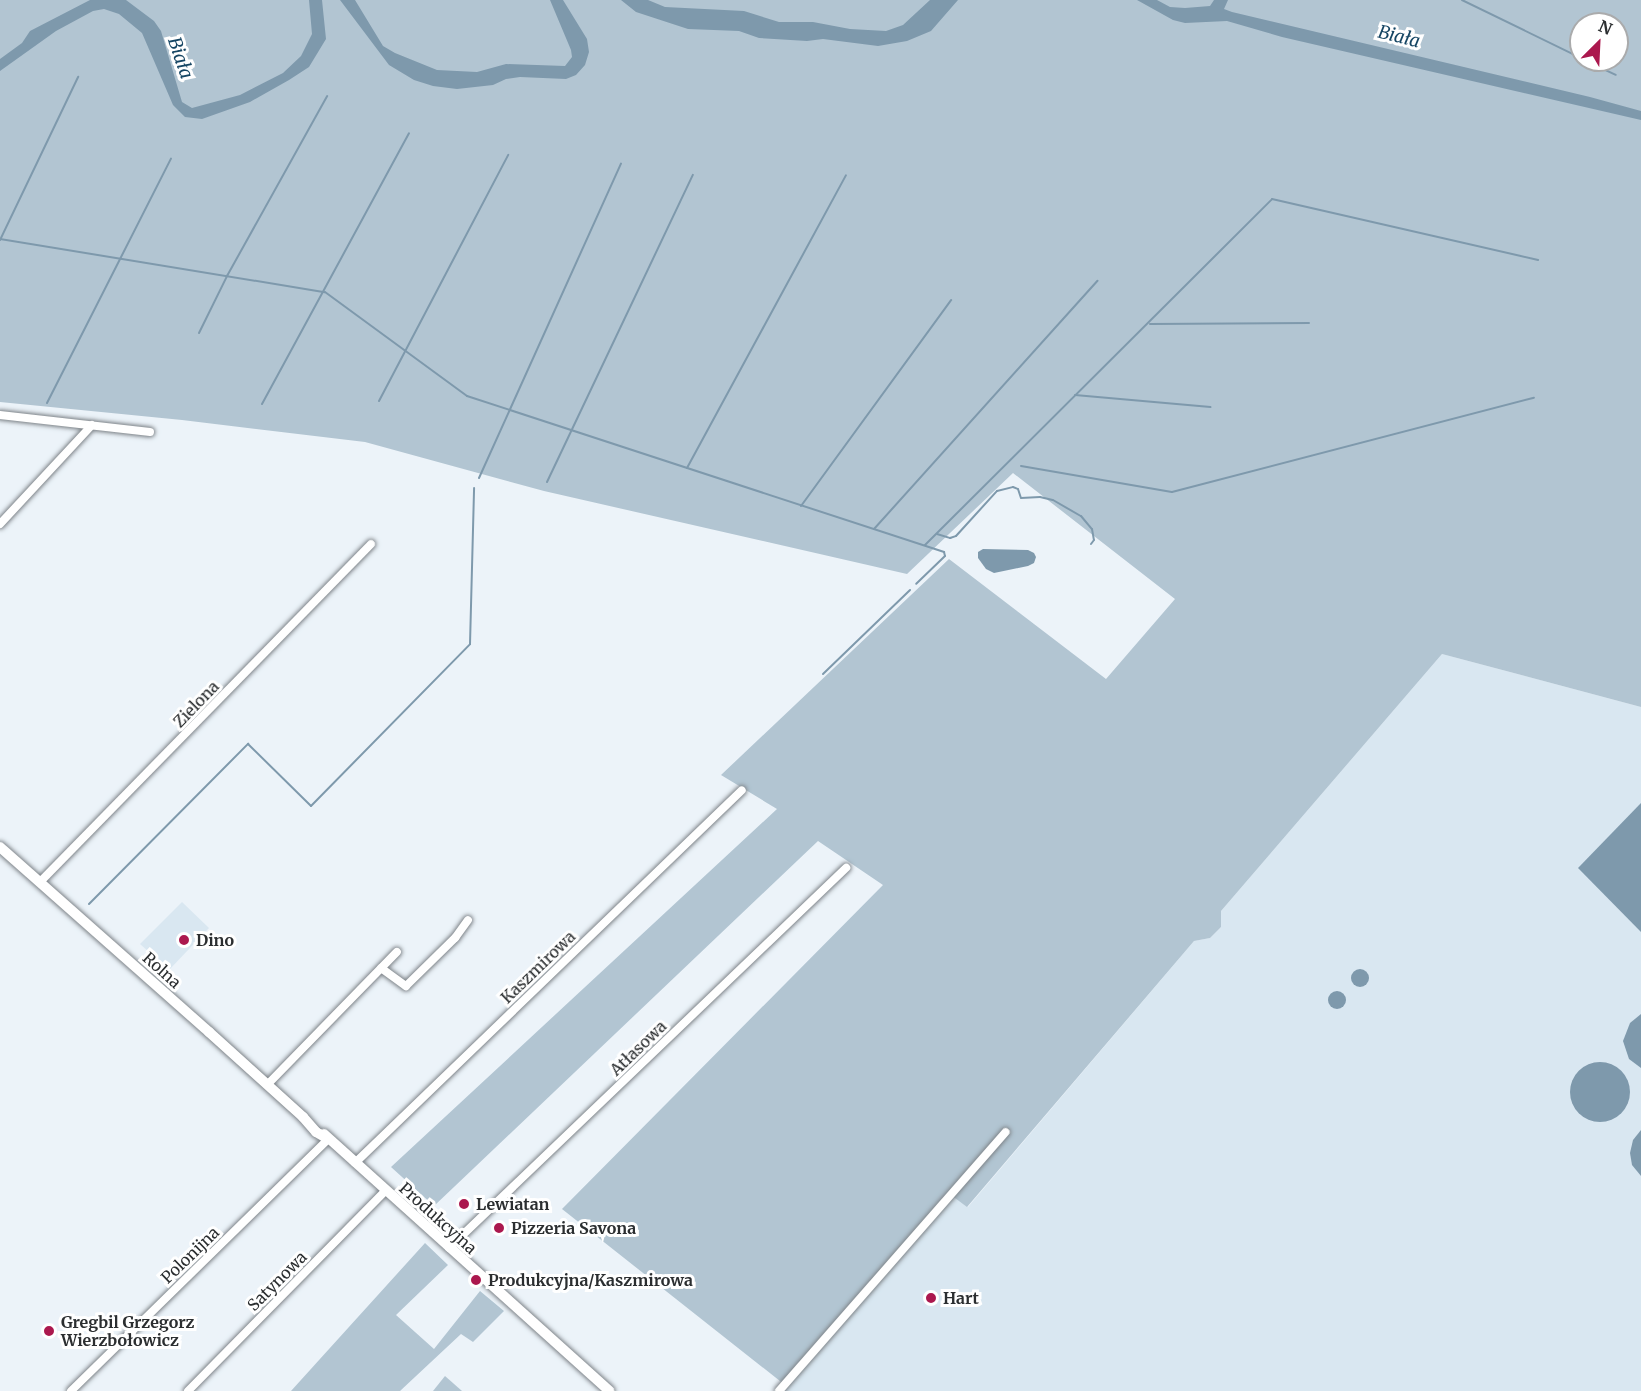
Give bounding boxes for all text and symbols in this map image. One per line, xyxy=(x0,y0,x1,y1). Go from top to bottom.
north arrow xyxy=(1569,12,1629,72)
text: N xyxy=(1596,16,1615,39)
water label: Biała xyxy=(1376,21,1422,53)
water label: Biała xyxy=(163,34,197,82)
street label: Zielona xyxy=(169,677,223,731)
street label: Kaszmirowa xyxy=(497,927,579,1007)
place label: Dino xyxy=(196,930,234,950)
marker: Dino xyxy=(177,933,191,947)
street label: Rolna xyxy=(139,948,185,992)
street label: Atłasowa xyxy=(606,1017,670,1079)
street label: Produkcyjna xyxy=(395,1178,481,1258)
place label: Lewiatan xyxy=(476,1194,549,1214)
marker: Lewiatan xyxy=(457,1197,471,1211)
place label: Pizzeria Savona xyxy=(511,1218,636,1238)
marker: Pizzeria Savona xyxy=(492,1221,506,1235)
street label: Polonijna xyxy=(157,1223,223,1287)
street label: Satynowa xyxy=(243,1247,311,1315)
place label: Produkcyjna/Kaszmirowa xyxy=(488,1270,693,1290)
marker: Produkcyjna/Kaszmirowa xyxy=(469,1273,483,1287)
place label: Hart xyxy=(943,1288,979,1308)
marker: Hart xyxy=(924,1291,938,1305)
place label: Gregbil Grzegorz Wierzbołowicz xyxy=(61,1312,194,1350)
marker: Gregbil Grzegorz Wierzbołowicz xyxy=(42,1324,56,1338)

